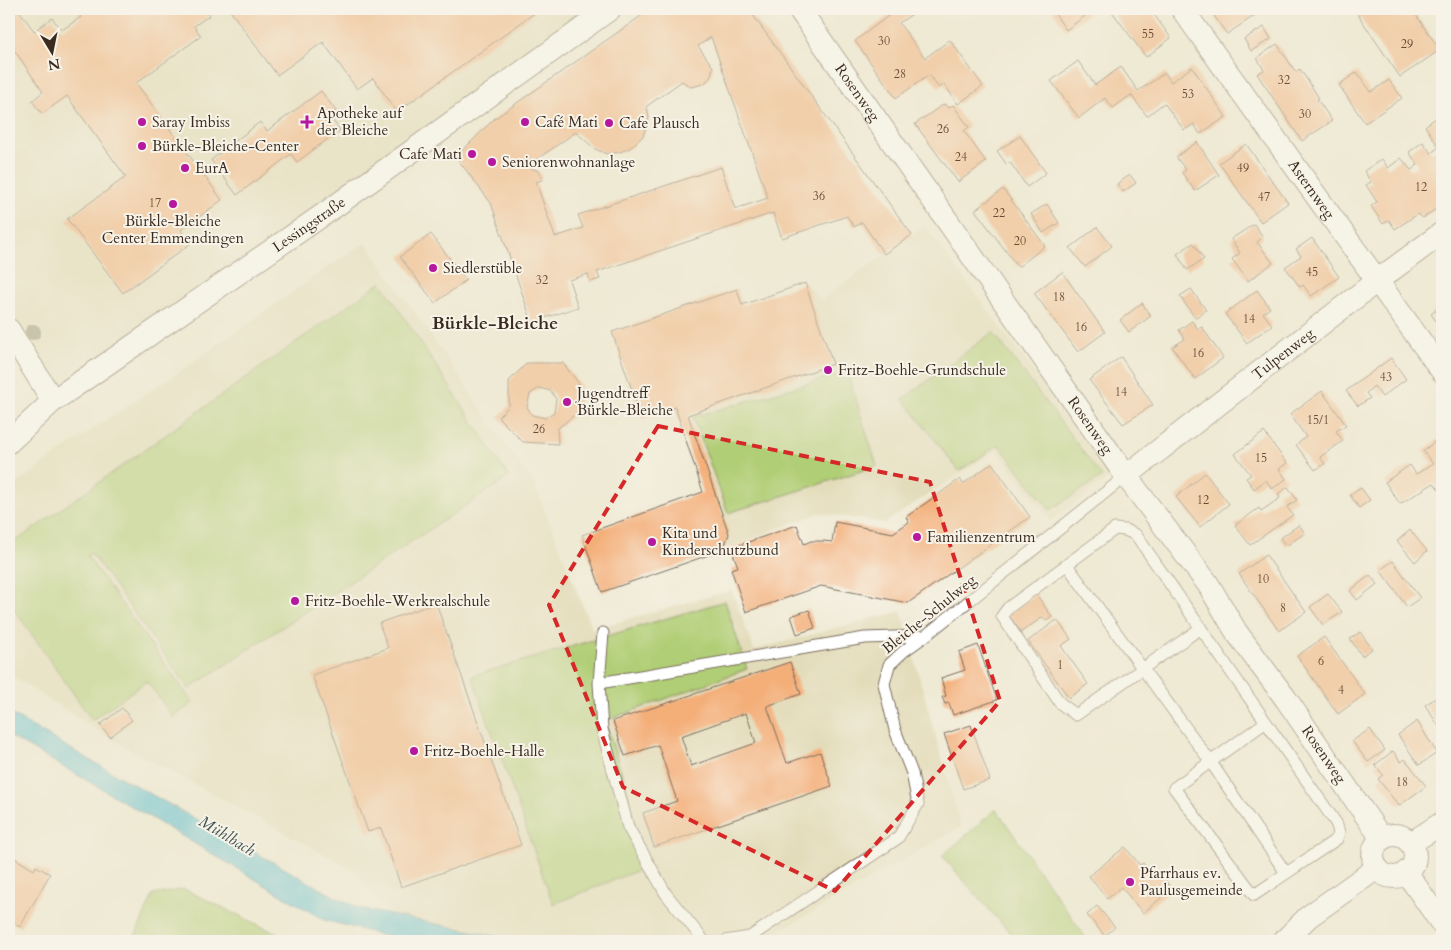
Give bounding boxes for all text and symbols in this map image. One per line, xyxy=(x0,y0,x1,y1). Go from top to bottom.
house number: 55 xyxy=(1142,26,1154,42)
north arrow xyxy=(28,28,78,78)
house number: 30 xyxy=(878,33,890,49)
house number: 29 xyxy=(1401,36,1413,52)
text: N xyxy=(47,54,62,75)
street label: Rosenweg xyxy=(830,60,885,126)
house number: 28 xyxy=(894,66,906,82)
house number: 32 xyxy=(1278,72,1290,88)
house number: 53 xyxy=(1182,86,1194,102)
place label: Apotheke auf der Bleiche xyxy=(317,103,404,140)
house number: 30 xyxy=(1299,106,1311,122)
place label: Saray Imbiss xyxy=(152,112,230,132)
place label: Café Mati xyxy=(535,112,598,132)
place label: Cafe Plausch xyxy=(619,113,701,133)
marker: Saray Imbiss xyxy=(136,116,148,128)
marker: Apotheke auf der Bleiche xyxy=(301,116,313,128)
marker: Café Mati xyxy=(519,116,531,128)
marker: Cafe Plausch xyxy=(603,117,615,129)
house number: 26 xyxy=(937,121,949,137)
place label: Bürkle-Bleiche-Center xyxy=(152,136,299,156)
marker: Bürkle-Bleiche-Center xyxy=(136,140,148,152)
place label: Cafe Mati xyxy=(399,144,462,164)
marker: Cafe Mati xyxy=(466,148,478,160)
house number: 24 xyxy=(955,149,967,165)
place label: Seniorenwohnanlage xyxy=(502,152,636,172)
marker: Seniorenwohnanlage xyxy=(486,156,498,168)
street label: Asternweg xyxy=(1283,156,1340,223)
place label: EurA xyxy=(195,158,229,178)
house number: 49 xyxy=(1237,160,1249,176)
marker: EurA xyxy=(179,162,191,174)
house number: 12 xyxy=(1415,179,1427,195)
house number: 36 xyxy=(813,188,825,204)
house number: 47 xyxy=(1258,189,1270,205)
street label: Lessingstraße xyxy=(268,192,349,257)
house number: 17 xyxy=(149,195,161,211)
marker: Bürkle-Bleiche Center Emmendingen xyxy=(167,198,179,210)
house number: 22 xyxy=(993,205,1005,221)
place label: Bürkle-Bleiche Center Emmendingen xyxy=(102,211,245,248)
house number: 20 xyxy=(1014,233,1026,249)
place label: Siedlerstüble xyxy=(443,258,522,278)
marker: Siedlerstüble xyxy=(427,262,439,274)
house number: 45 xyxy=(1306,264,1318,280)
house number: 32 xyxy=(536,272,548,288)
house number: 18 xyxy=(1053,289,1065,305)
district label: Bürkle-Bleiche xyxy=(432,311,558,336)
house number: 14 xyxy=(1243,311,1255,327)
house number: 16 xyxy=(1075,319,1087,335)
street label: Tulpenweg xyxy=(1248,323,1319,384)
house number: 16 xyxy=(1192,345,1204,361)
place label: Fritz-Boehle-Grundschule xyxy=(838,360,1006,380)
marker: Fritz-Boehle-Grundschule xyxy=(822,364,834,376)
house number: 43 xyxy=(1380,369,1392,385)
place label: Jugendtreff Bürkle-Bleiche xyxy=(575,383,673,420)
house number: 14 xyxy=(1115,384,1127,400)
street label: Rosenweg xyxy=(1063,392,1118,458)
marker: Jugendtreff Bürkle-Bleiche xyxy=(561,396,573,408)
house number: 15/1 xyxy=(1307,412,1329,428)
house number: 26 xyxy=(533,421,545,437)
house number: 15 xyxy=(1255,450,1267,466)
house number: 12 xyxy=(1197,492,1209,508)
place label: Kita und Kinderschutzbund xyxy=(662,523,779,560)
place label: Familienzentrum xyxy=(927,527,1036,547)
marker: Familienzentrum xyxy=(911,531,923,543)
marker: Kita und Kinderschutzbund xyxy=(646,536,658,548)
street label: Bleiche-Schulweg xyxy=(878,570,981,658)
house number: 10 xyxy=(1257,571,1269,587)
place label: Fritz-Boehle-Werkrealschule xyxy=(305,591,491,611)
marker: Fritz-Boehle-Werkrealschule xyxy=(289,595,301,607)
house number: 8 xyxy=(1280,600,1286,616)
house number: 6 xyxy=(1318,653,1324,669)
house number: 1 xyxy=(1057,657,1063,673)
house number: 4 xyxy=(1338,682,1344,698)
street label: Rosenweg xyxy=(1297,721,1351,788)
place label: Fritz-Boehle-Halle xyxy=(424,741,545,761)
marker: Fritz-Boehle-Halle xyxy=(408,745,420,757)
house number: 18 xyxy=(1396,774,1408,790)
water label: Mühlbach xyxy=(195,811,260,862)
place label: Pfarrhaus ev. Paulusgemeinde xyxy=(1140,863,1243,900)
marker: Pfarrhaus ev. Paulusgemeinde xyxy=(1124,876,1136,888)

